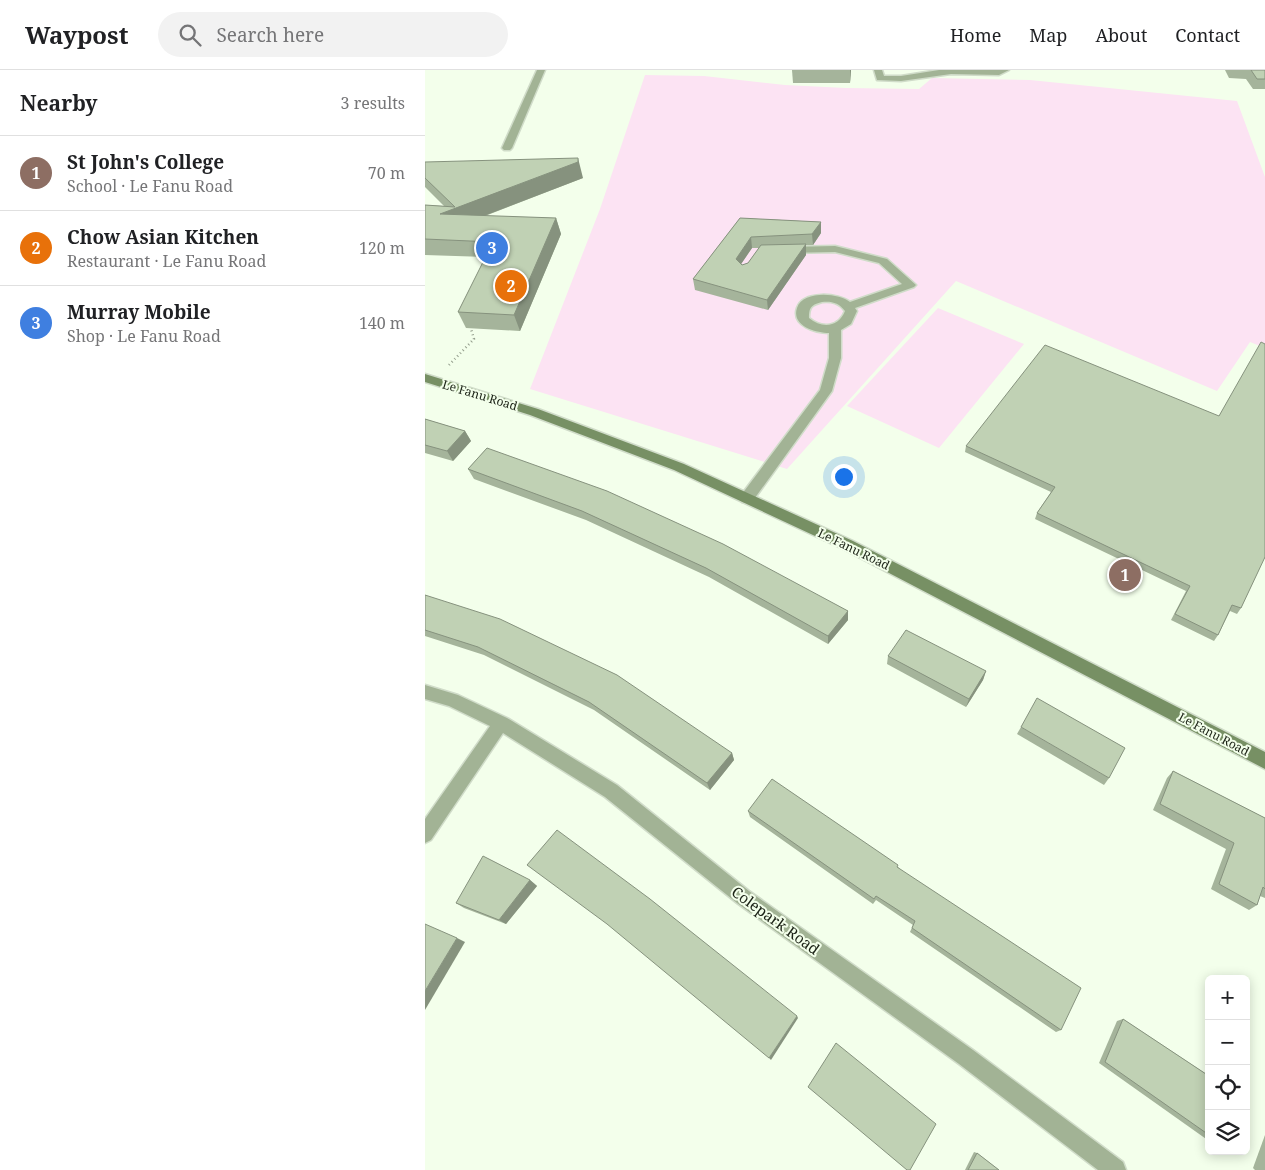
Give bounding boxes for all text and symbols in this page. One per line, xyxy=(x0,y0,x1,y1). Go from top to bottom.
search box xyxy=(158,12,508,57)
text: Waypost xyxy=(25,18,128,51)
icon: search xyxy=(176,21,204,49)
text: Search here xyxy=(216,22,324,48)
text: Home xyxy=(950,23,1001,47)
text: Map xyxy=(1029,23,1067,47)
text: About xyxy=(1095,23,1147,47)
text: Contact xyxy=(1175,23,1240,47)
text: Nearby xyxy=(20,89,98,117)
text: 3 results xyxy=(341,92,405,114)
text: St John's College xyxy=(67,149,224,175)
text: 1 xyxy=(31,162,41,184)
text: 70 m xyxy=(368,162,405,184)
text: School · Le Fanu Road xyxy=(67,175,233,197)
text: Chow Asian Kitchen xyxy=(67,224,259,250)
pin: 3 xyxy=(476,229,508,267)
text: 2 xyxy=(31,237,41,259)
text: 120 m xyxy=(359,237,405,259)
text: Restaurant · Le Fanu Road xyxy=(67,250,266,272)
pin: 2 xyxy=(495,267,527,305)
text: Murray Mobile xyxy=(67,299,211,325)
text: 3 xyxy=(31,312,41,334)
text: 140 m xyxy=(359,312,405,334)
text: Shop · Le Fanu Road xyxy=(67,325,221,347)
street label: Le Fanu Road xyxy=(440,376,520,415)
your location xyxy=(831,464,857,490)
street label: Le Fanu Road xyxy=(815,524,893,574)
pin: 1 xyxy=(1109,556,1141,594)
street label: Le Fanu Road xyxy=(1176,708,1253,760)
street label: Colepark Road xyxy=(728,881,824,959)
map controls xyxy=(1205,975,1250,1155)
button: + xyxy=(1205,975,1250,1020)
button: − xyxy=(1205,1020,1250,1065)
button: locate xyxy=(1205,1065,1250,1110)
button: layers xyxy=(1205,1110,1250,1155)

